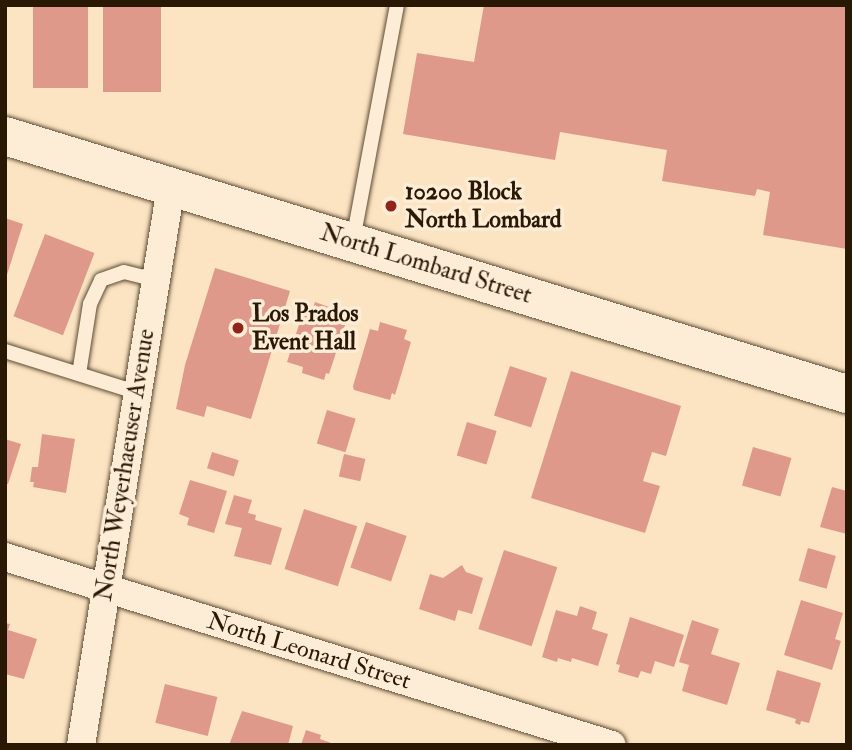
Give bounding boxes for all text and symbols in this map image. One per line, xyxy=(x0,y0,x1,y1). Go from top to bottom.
place label: 10200 Block North Lombard xyxy=(405,178,562,234)
marker: 10200 Block North Lombard xyxy=(383,198,399,214)
street label: North Lombard Street xyxy=(317,218,535,310)
place label: Los Prados Event Hall xyxy=(252,300,359,356)
marker: Los Prados Event Hall xyxy=(230,320,246,336)
street label: North Weyerhaeuser Avenue xyxy=(89,327,161,603)
street label: North Leonard Street xyxy=(204,606,414,696)

